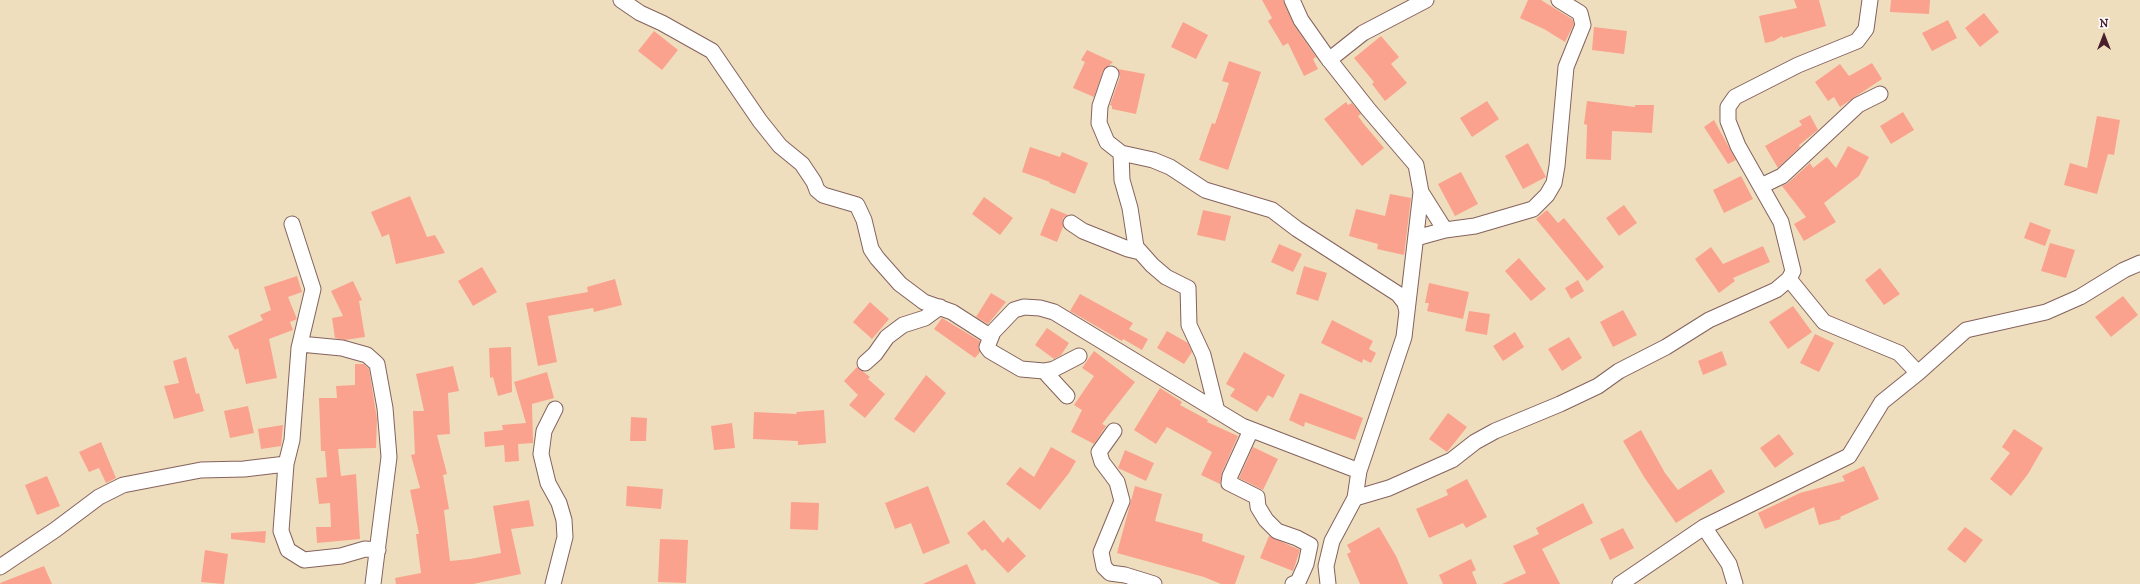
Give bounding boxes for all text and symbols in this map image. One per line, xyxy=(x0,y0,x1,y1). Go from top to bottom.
north arrow xyxy=(2084,16,2124,56)
text: N xyxy=(2099,17,2109,31)

